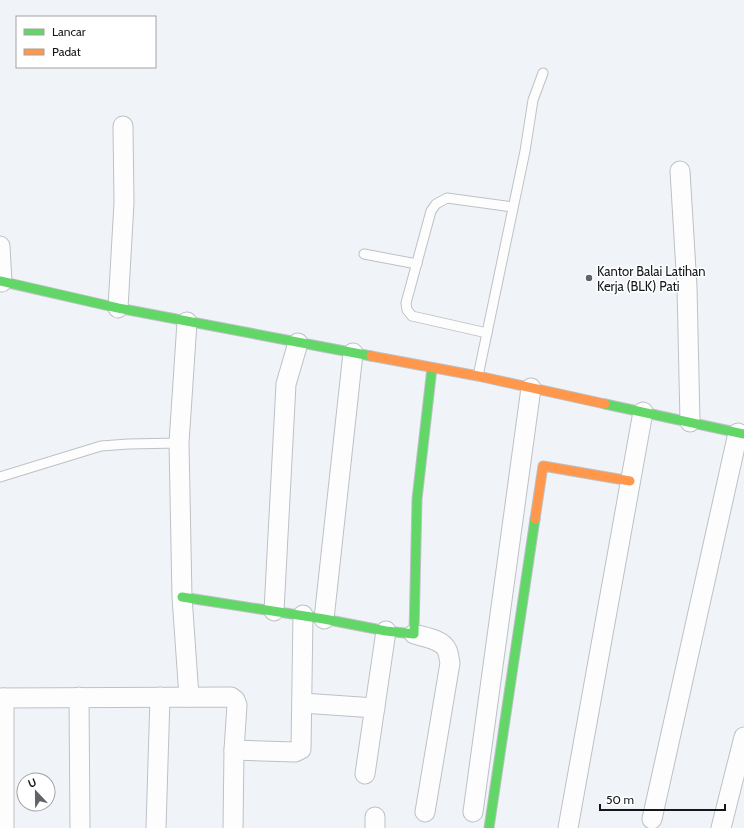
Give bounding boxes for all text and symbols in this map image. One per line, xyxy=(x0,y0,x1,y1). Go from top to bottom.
legend xyxy=(16,16,156,68)
text: Lancar xyxy=(52,24,86,39)
text: Padat xyxy=(52,44,81,59)
place label: Kantor Balai Latihan Kerja (BLK) Pati xyxy=(597,263,706,295)
marker: Kantor Balai Latihan Kerja (BLK) Pati xyxy=(584,273,594,283)
north arrow xyxy=(16,772,56,812)
text: U xyxy=(26,775,39,791)
scale bar xyxy=(600,786,725,812)
text: 50 m xyxy=(606,792,634,807)

